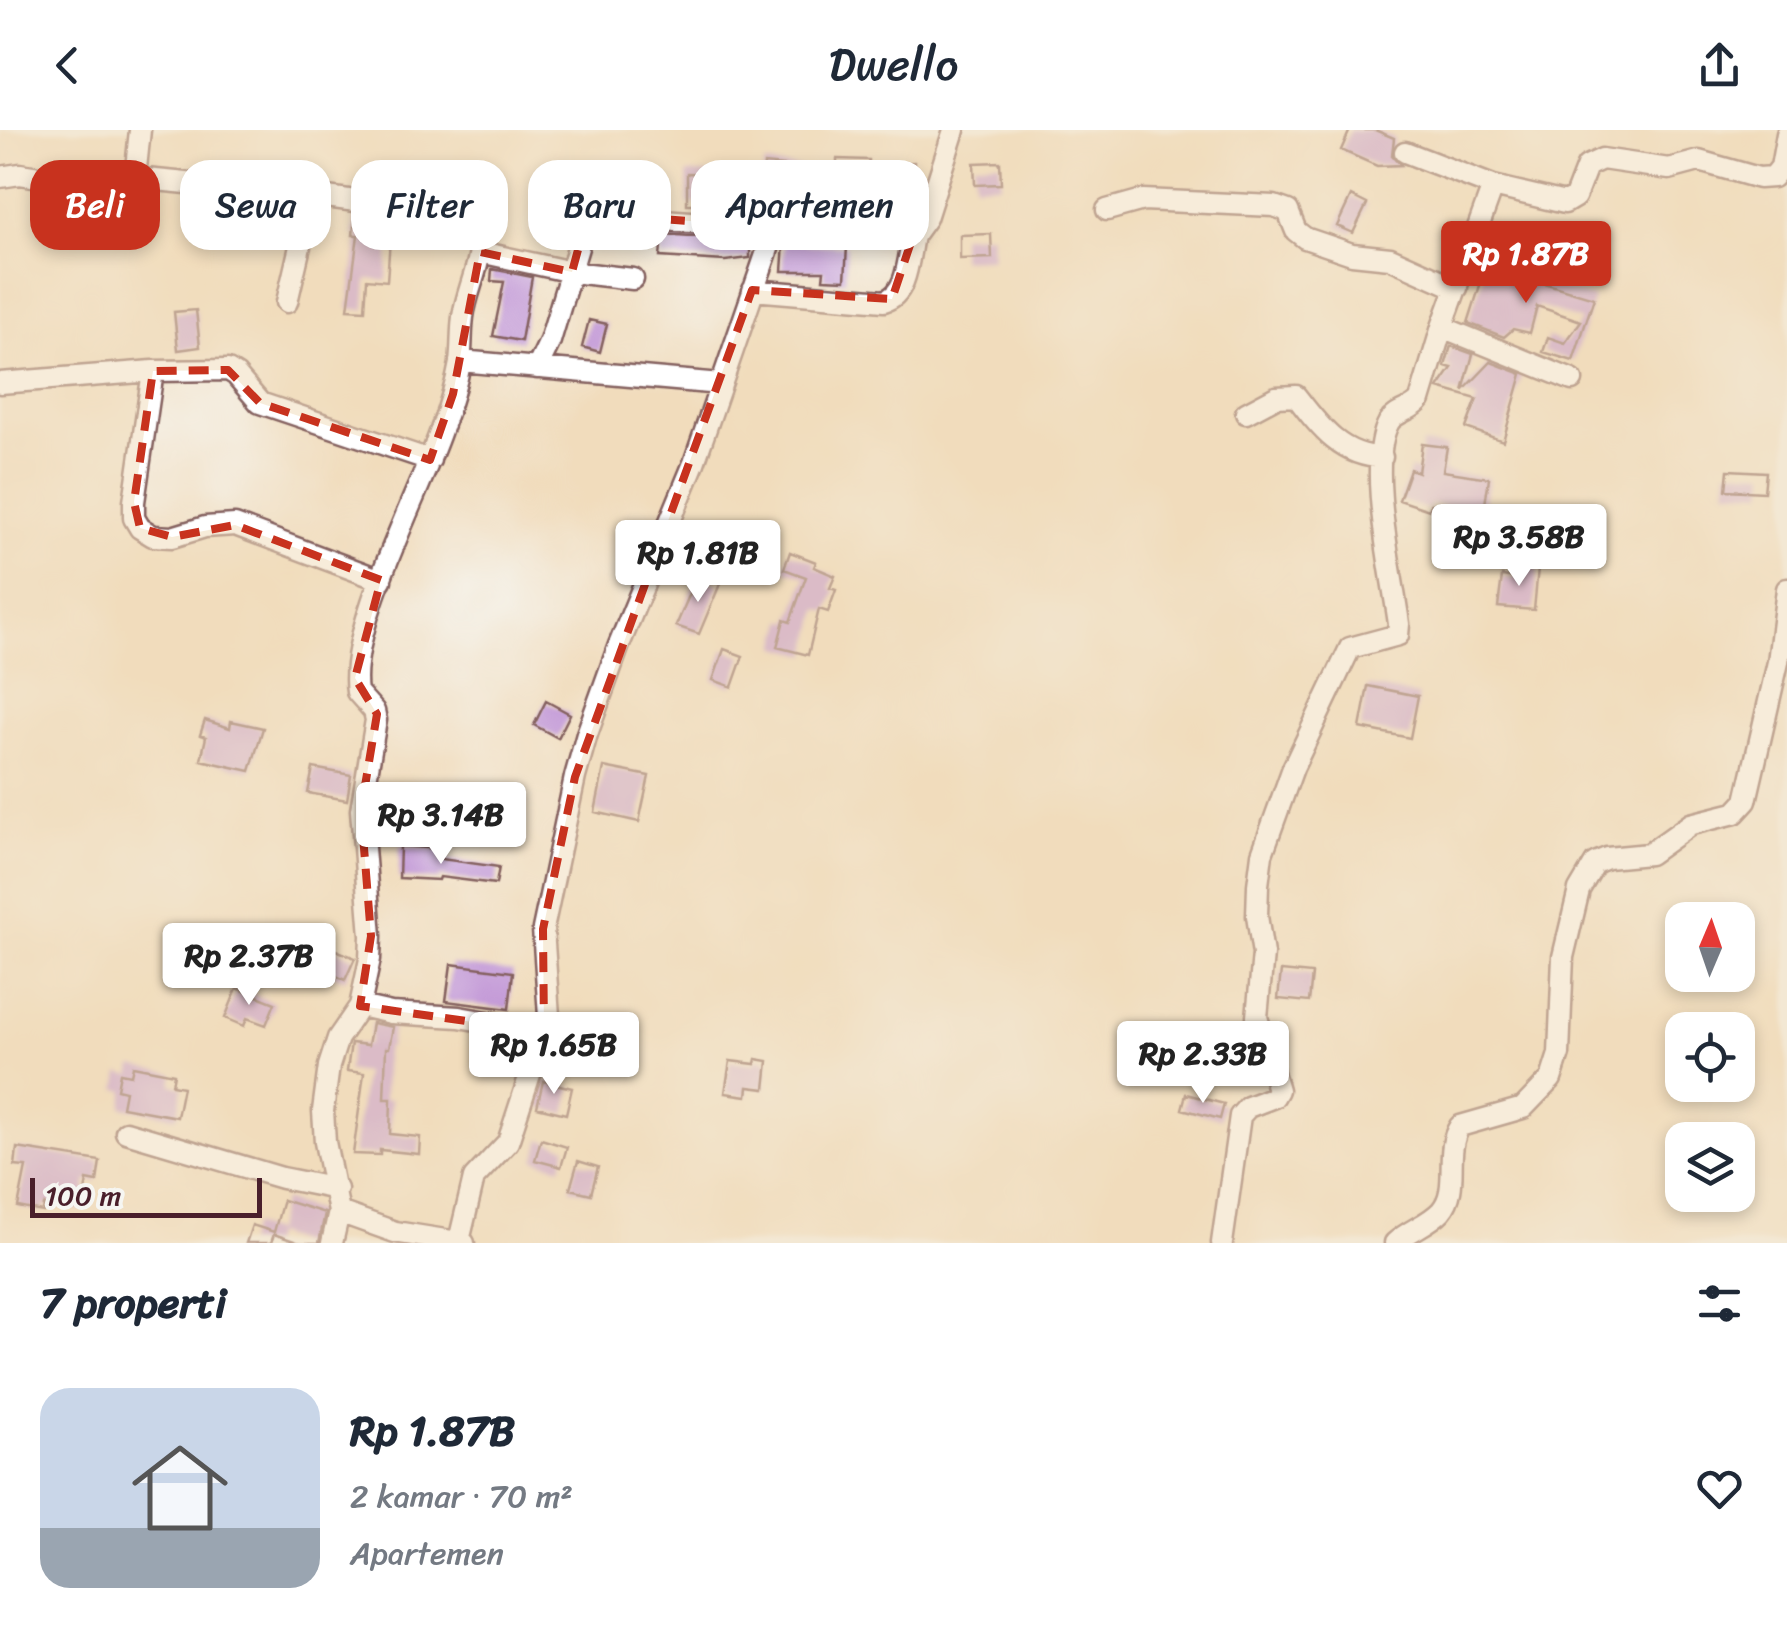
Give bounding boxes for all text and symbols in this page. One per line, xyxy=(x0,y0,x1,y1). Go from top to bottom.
text: Dwello xyxy=(829,25,958,105)
icon: back xyxy=(40,38,95,93)
icon: share xyxy=(1692,38,1747,93)
chip: Beli xyxy=(30,160,160,250)
chip: Sewa xyxy=(180,160,331,250)
chip: Filter xyxy=(351,160,508,250)
chip: Baru xyxy=(528,160,671,250)
chip: Apartemen xyxy=(691,160,929,250)
pin: Rp 1.87B xyxy=(1423,221,1629,306)
text: Rp 1.87B xyxy=(1463,225,1589,282)
pin: Rp 3.58B xyxy=(1416,504,1622,589)
text: Rp 3.58B xyxy=(1454,508,1584,565)
pin: Rp 1.81B xyxy=(595,520,801,605)
text: Rp 1.81B xyxy=(637,524,759,581)
pin: Rp 3.14B xyxy=(338,782,544,867)
text: Rp 3.14B xyxy=(378,786,504,843)
north arrow xyxy=(1665,902,1755,992)
map controls xyxy=(1665,902,1755,1212)
pin: Rp 2.37B xyxy=(146,923,352,1008)
text: Rp 2.37B xyxy=(185,927,313,984)
pin: Rp 1.65B xyxy=(451,1012,657,1097)
button: locate xyxy=(1665,1012,1755,1102)
text: Rp 1.65B xyxy=(491,1016,617,1073)
pin: Rp 2.33B xyxy=(1100,1021,1306,1106)
text: Rp 2.33B xyxy=(1139,1025,1267,1082)
button: layers xyxy=(1665,1122,1755,1212)
text: 100 m xyxy=(45,1171,121,1220)
scale bar xyxy=(30,1173,262,1218)
text: 7 properti xyxy=(40,1266,227,1340)
icon: filters xyxy=(1692,1276,1747,1331)
text: Rp 1.87B xyxy=(350,1394,515,1468)
icon: home xyxy=(120,1428,240,1548)
icon: heart xyxy=(1692,1461,1747,1516)
text: 2 kamar · 70 m² xyxy=(350,1468,573,1525)
text: Apartemen xyxy=(350,1525,504,1582)

